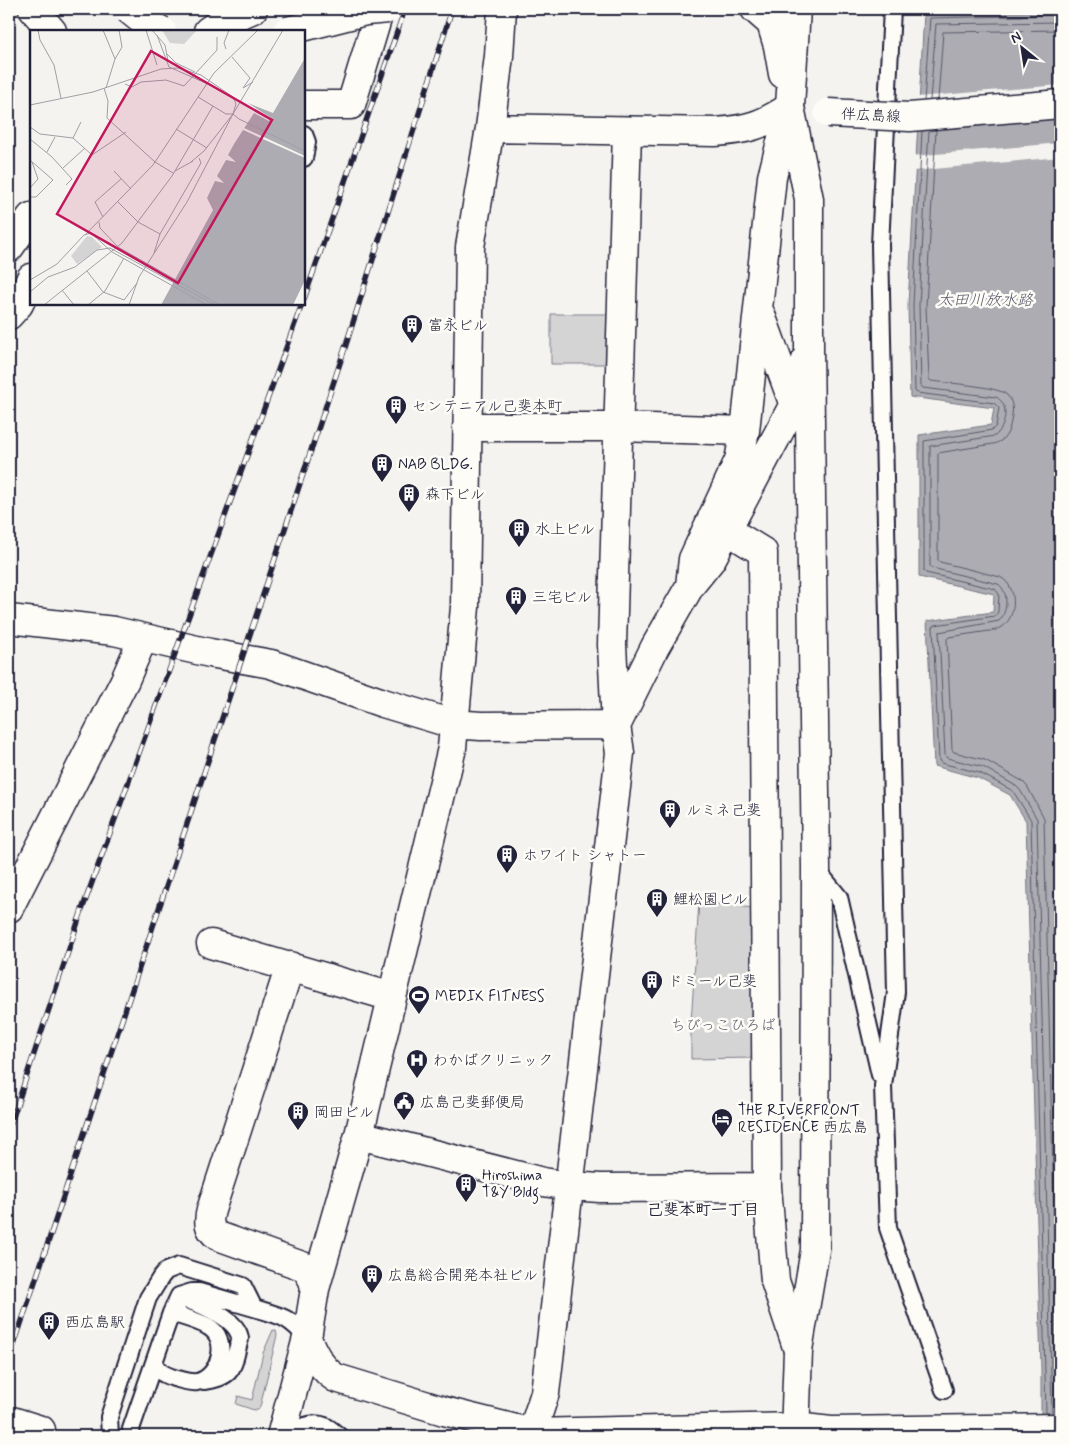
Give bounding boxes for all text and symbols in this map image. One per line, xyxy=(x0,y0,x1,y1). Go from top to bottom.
north arrow xyxy=(996,22,1046,72)
text: N xyxy=(1007,27,1025,48)
inset map xyxy=(30,30,305,305)
street label: 伴広島線 xyxy=(840,104,901,128)
water label: 太田川放水路 xyxy=(937,290,1034,311)
building icon: 富永ビル xyxy=(400,313,424,344)
place label: 富永ビル xyxy=(428,316,488,336)
building icon: センテニアル己斐本町 xyxy=(384,394,408,425)
place label: センテニアル己斐本町 xyxy=(412,397,563,417)
building icon: NAB BLDG. xyxy=(370,452,394,483)
place label: NAB BLDG. xyxy=(398,455,473,475)
building icon: 森下ビル xyxy=(397,482,421,513)
place label: 森下ビル xyxy=(425,485,485,505)
building icon: 水上ビル xyxy=(507,517,531,548)
place label: 水上ビル xyxy=(535,520,595,540)
building icon: 三宅ビル xyxy=(504,585,528,616)
place label: 三宅ビル xyxy=(532,588,592,608)
building icon: ルミネ己斐 xyxy=(658,798,682,829)
place label: ルミネ己斐 xyxy=(686,801,761,821)
building icon: ホワイト シャトー xyxy=(495,843,519,874)
place label: ホワイト シャトー xyxy=(523,846,647,866)
building icon: 鯉松園ビル xyxy=(645,887,669,918)
place label: 鯉松園ビル xyxy=(673,890,748,910)
building icon: ドミール己斐 xyxy=(640,969,664,1000)
place label: ドミール己斐 xyxy=(668,972,757,992)
sports icon: MEDIX FITNESS xyxy=(407,984,431,1015)
place label: MEDIX FITNESS xyxy=(435,987,545,1007)
park label: ちびっこひろば xyxy=(670,1016,776,1036)
hospital icon: わかばクリニック xyxy=(405,1048,429,1079)
place label: わかばクリニック xyxy=(433,1051,553,1071)
public building icon: 広島己斐郵便局 xyxy=(392,1090,416,1121)
place label: 広島己斐郵便局 xyxy=(420,1093,525,1113)
building icon: 岡田ビル xyxy=(286,1100,310,1131)
place label: THE RIVERFRONT RESIDENCE 西広島 xyxy=(738,1101,868,1138)
place label: 岡田ビル xyxy=(314,1103,374,1123)
hotel icon: THE RIVERFRONT RESIDENCE 西広島 xyxy=(710,1107,734,1138)
place label: Hiroshima T&Y Bldg xyxy=(482,1166,542,1204)
building icon: Hiroshima T&Y Bldg xyxy=(454,1172,478,1203)
district label: 己斐本町一丁目 xyxy=(647,1200,759,1221)
building icon: 広島総合開発本社ビル xyxy=(360,1263,384,1294)
place label: 広島総合開発本社ビル xyxy=(388,1266,538,1286)
building icon: 西広島駅 xyxy=(37,1310,61,1341)
place label: 西広島駅 xyxy=(65,1313,125,1333)

